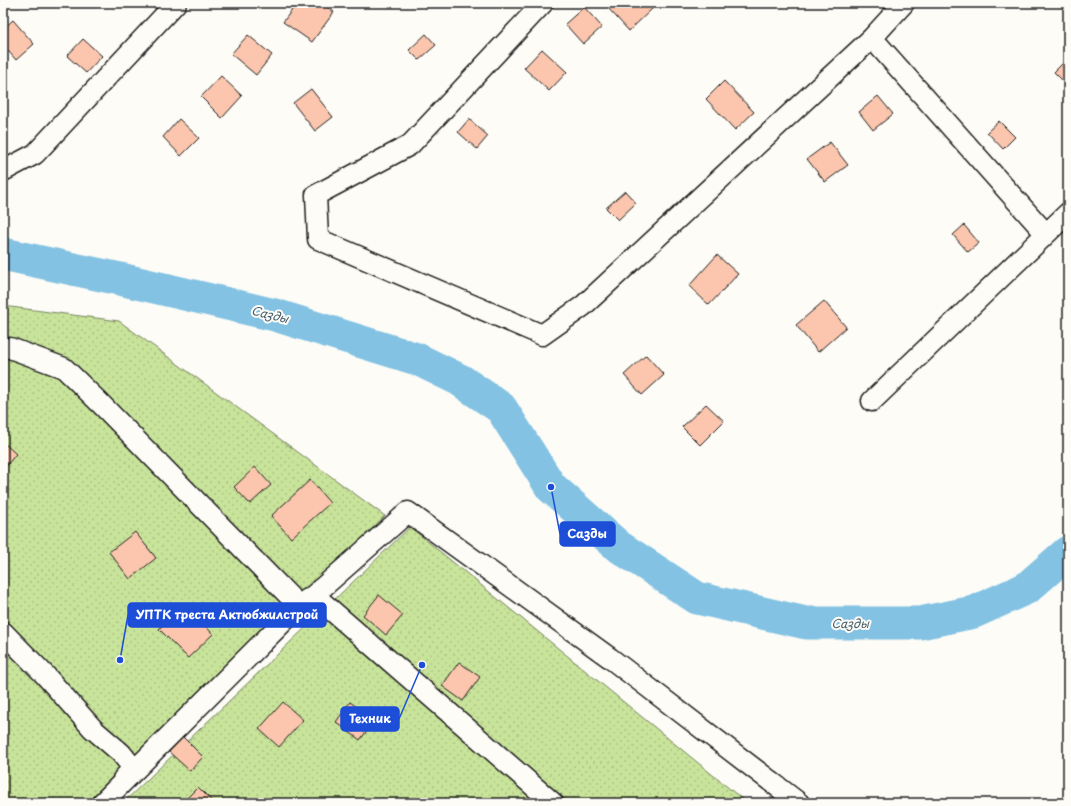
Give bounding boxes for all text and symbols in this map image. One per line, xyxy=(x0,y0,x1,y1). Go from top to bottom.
water label: Сазды xyxy=(250,301,292,328)
callout: Сазды xyxy=(560,522,615,546)
text: Сазды xyxy=(567,524,607,542)
callout: УПТК треста Актюбжилстрой xyxy=(128,603,326,627)
text: УПТК треста Актюбжилстрой xyxy=(135,605,318,623)
water label: Сазды xyxy=(831,614,870,632)
callout: Техник xyxy=(341,707,399,731)
text: Техник xyxy=(349,709,391,727)

